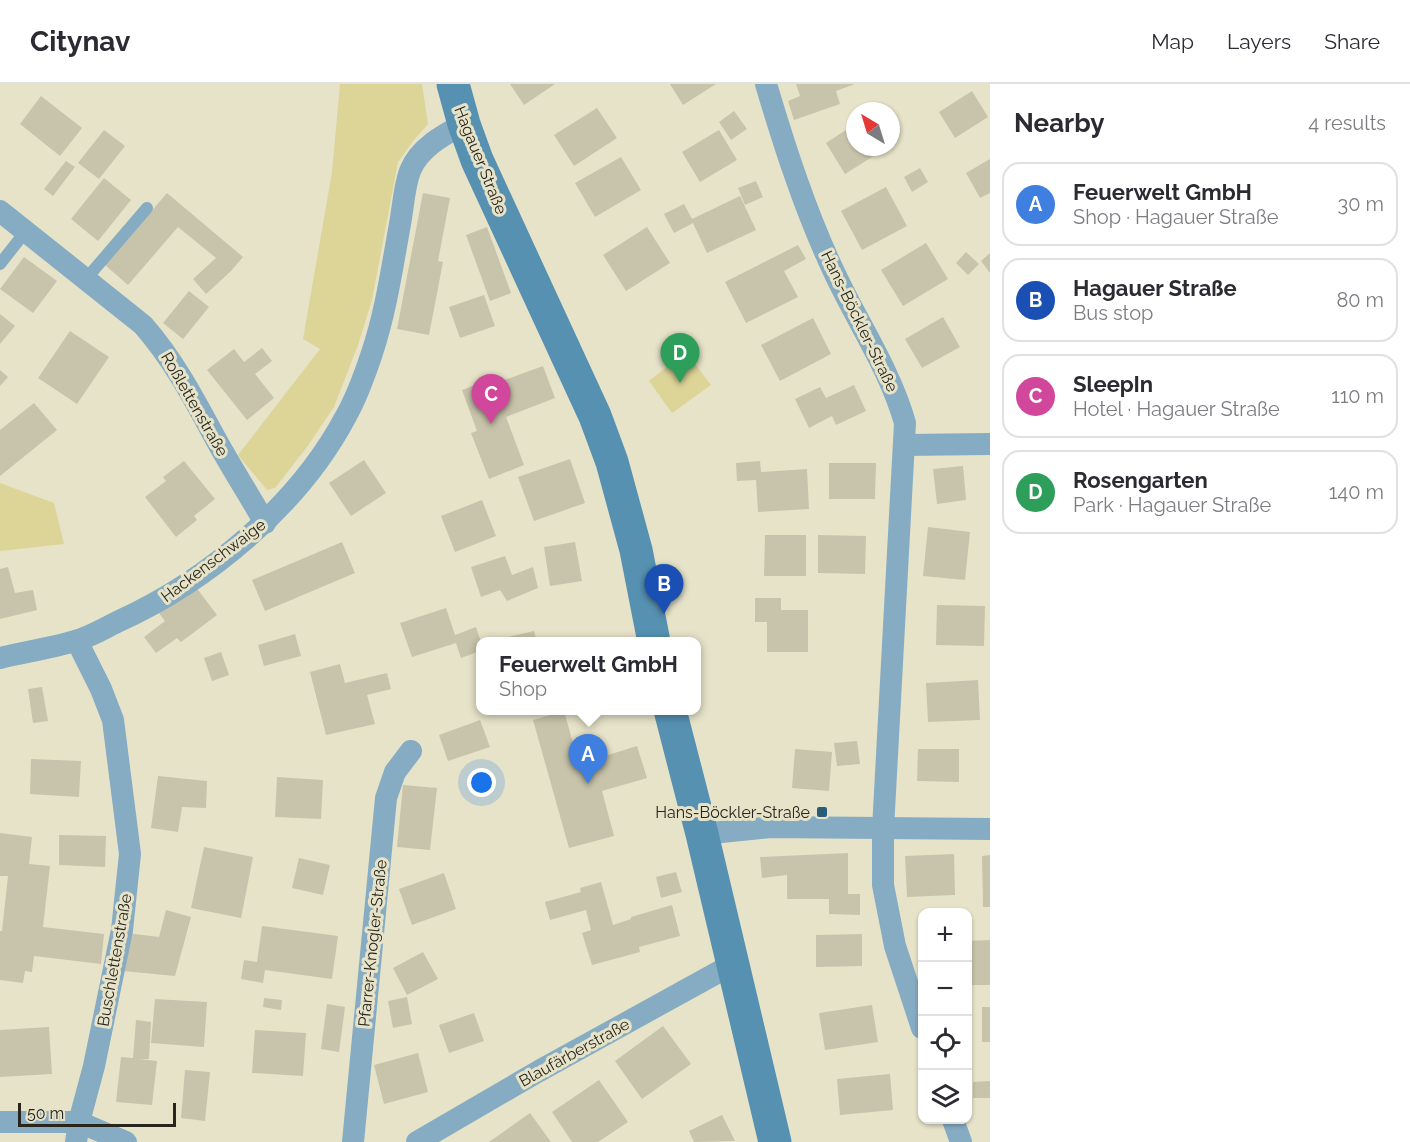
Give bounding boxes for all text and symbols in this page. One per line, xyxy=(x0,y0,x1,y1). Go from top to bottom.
text: Citynav xyxy=(30,25,130,58)
text: Map xyxy=(1151,29,1194,54)
text: Layers xyxy=(1227,29,1291,54)
text: Share xyxy=(1324,29,1380,54)
north arrow xyxy=(846,102,900,156)
street label: Hagauer Straße xyxy=(450,103,511,217)
text: Nearby xyxy=(1014,108,1104,138)
text: 4 results xyxy=(1308,111,1386,135)
text: Feuerwelt GmbH xyxy=(1073,179,1252,205)
text: A xyxy=(1029,192,1042,216)
text: 30 m xyxy=(1338,192,1384,216)
text: Shop · Hagauer Straße xyxy=(1073,205,1278,229)
street label: Hans-Böckler-Straße xyxy=(817,248,902,395)
text: Hagauer Straße xyxy=(1073,275,1237,301)
text: B xyxy=(1029,288,1042,312)
text: 80 m xyxy=(1336,288,1384,312)
text: Bus stop xyxy=(1073,301,1153,325)
pin: D xyxy=(660,334,700,383)
street label: Roßlettenstraße xyxy=(157,349,232,460)
text: SleepIn xyxy=(1073,371,1153,397)
pin: C xyxy=(472,374,510,424)
text: C xyxy=(1029,384,1042,408)
text: 110 m xyxy=(1331,384,1384,408)
text: Hotel · Hagauer Straße xyxy=(1073,397,1280,421)
text: Rosengarten xyxy=(1073,467,1208,493)
text: D xyxy=(1028,480,1043,504)
text: 140 m xyxy=(1329,480,1384,504)
text: Park · Hagauer Straße xyxy=(1073,493,1271,517)
street label: Hackenschwaige xyxy=(157,515,269,606)
pin: B xyxy=(644,564,684,614)
popup xyxy=(476,637,701,715)
text: Feuerwelt GmbH xyxy=(499,651,678,677)
text: Shop xyxy=(499,677,547,701)
pin: A xyxy=(568,734,608,784)
your location xyxy=(467,768,496,797)
place label: Hans-Böckler-Straße xyxy=(655,803,810,822)
marker: Hans-Böckler-Straße xyxy=(815,805,829,819)
street label: Pfarrer-Knogler-Straße xyxy=(354,858,391,1028)
street label: Buschlettenstraße xyxy=(93,892,136,1028)
map controls xyxy=(918,908,972,1124)
button: + xyxy=(918,908,972,962)
button: − xyxy=(918,962,972,1016)
street label: Blaufärberstraße xyxy=(516,1014,633,1091)
button: locate xyxy=(918,1016,972,1070)
button: layers xyxy=(918,1070,972,1124)
scale bar xyxy=(18,1100,176,1128)
text: 50 m xyxy=(27,1104,64,1123)

